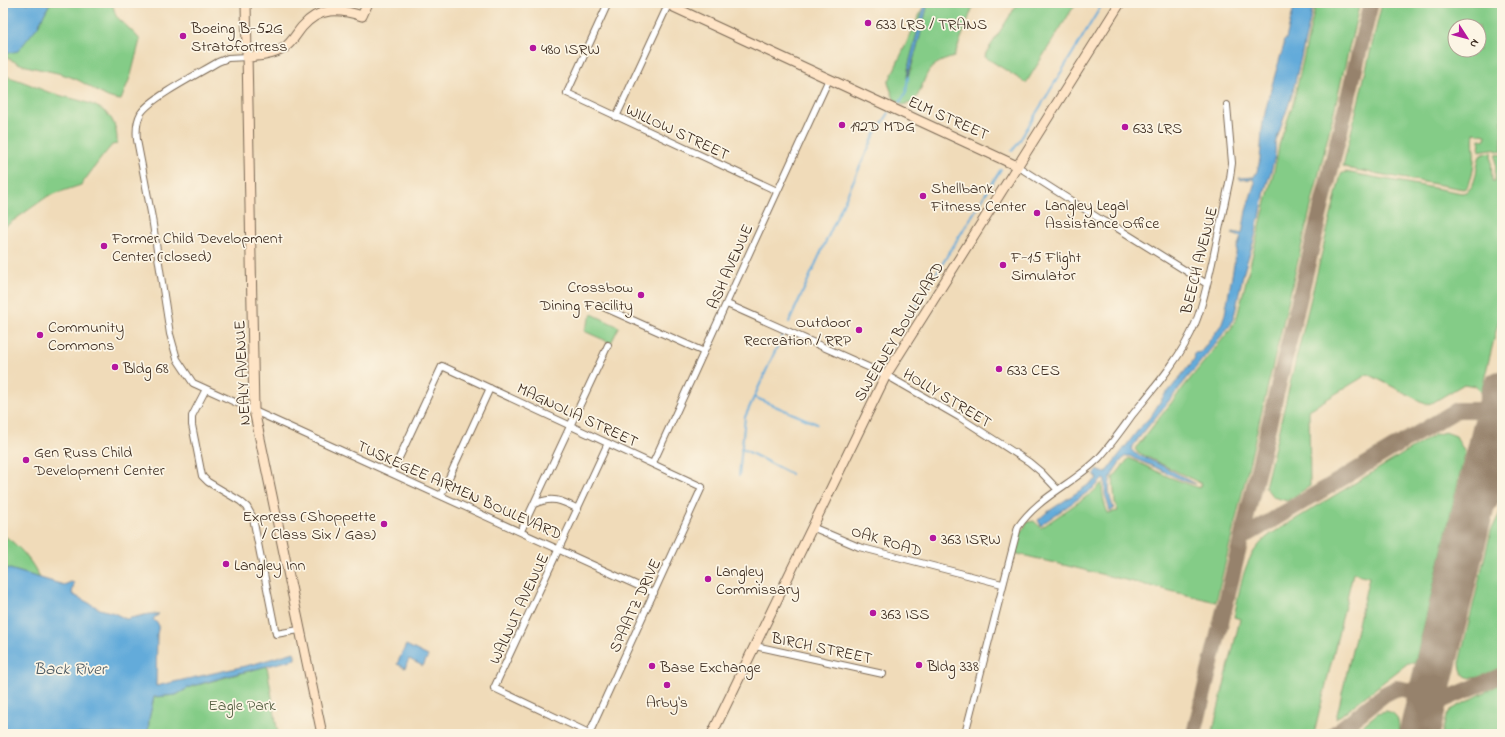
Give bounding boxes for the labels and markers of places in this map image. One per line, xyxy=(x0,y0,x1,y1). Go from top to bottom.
place label: 633 LRS / TRANS xyxy=(876,13,987,37)
place label: Boeing B-52G Stratofortress xyxy=(190,17,287,59)
marker: 633 LRS / TRANS xyxy=(863,18,873,28)
marker: Boeing B-52G Stratofortress xyxy=(178,31,188,41)
place label: 480 ISRW xyxy=(541,38,600,62)
marker: 480 ISRW xyxy=(528,43,538,53)
place label: 192D MDG xyxy=(850,115,915,139)
place label: 633 LRS xyxy=(1133,117,1182,141)
marker: 192D MDG xyxy=(837,120,847,130)
marker: 633 LRS xyxy=(1120,122,1130,132)
place label: Shellbank Fitness Center xyxy=(930,177,1026,219)
marker: Shellbank Fitness Center xyxy=(918,191,928,201)
place label: Langley Legal Assistance Office xyxy=(1045,194,1160,236)
marker: Langley Legal Assistance Office xyxy=(1032,208,1042,218)
place label: Former Child Development Center (closed) xyxy=(111,227,284,269)
marker: Former Child Development Center (closed) xyxy=(99,241,109,251)
place label: F-15 Flight Simulator xyxy=(1010,246,1082,288)
marker: F-15 Flight Simulator xyxy=(998,260,1008,270)
place label: Crossbow Dining Facility xyxy=(539,276,633,318)
marker: Crossbow Dining Facility xyxy=(636,290,646,300)
place label: Outdoor Recreation / RRP xyxy=(744,311,852,353)
place label: Community Commons xyxy=(48,316,124,358)
marker: Outdoor Recreation / RRP xyxy=(854,325,864,335)
marker: Community Commons xyxy=(35,330,45,340)
place label: Bldg 68 xyxy=(122,357,169,381)
place label: 633 CES xyxy=(1007,359,1060,383)
marker: Bldg 68 xyxy=(110,362,120,372)
marker: 633 CES xyxy=(994,364,1004,374)
place label: Gen Russ Child Development Center xyxy=(33,441,165,483)
marker: Gen Russ Child Development Center xyxy=(21,455,31,465)
place label: Express (Shoppette / Class Six / Gas) xyxy=(243,505,377,547)
marker: Express (Shoppette / Class Six / Gas) xyxy=(379,519,389,529)
place label: 363 ISRW xyxy=(941,528,1001,552)
marker: 363 ISRW xyxy=(928,533,938,543)
place label: Langley Inn xyxy=(234,554,305,578)
marker: Langley Inn xyxy=(221,559,231,569)
place label: Langley Commissary xyxy=(716,560,800,602)
marker: Langley Commissary xyxy=(703,574,713,584)
place label: 363 ISS xyxy=(881,603,930,627)
marker: 363 ISS xyxy=(868,608,878,618)
place label: Bldg 338 xyxy=(926,655,979,679)
place label: Base Exchange xyxy=(659,656,762,680)
marker: Bldg 338 xyxy=(914,660,924,670)
marker: Base Exchange xyxy=(647,661,657,671)
marker: Arby's xyxy=(662,680,672,690)
place label: Arby's xyxy=(646,691,688,715)

